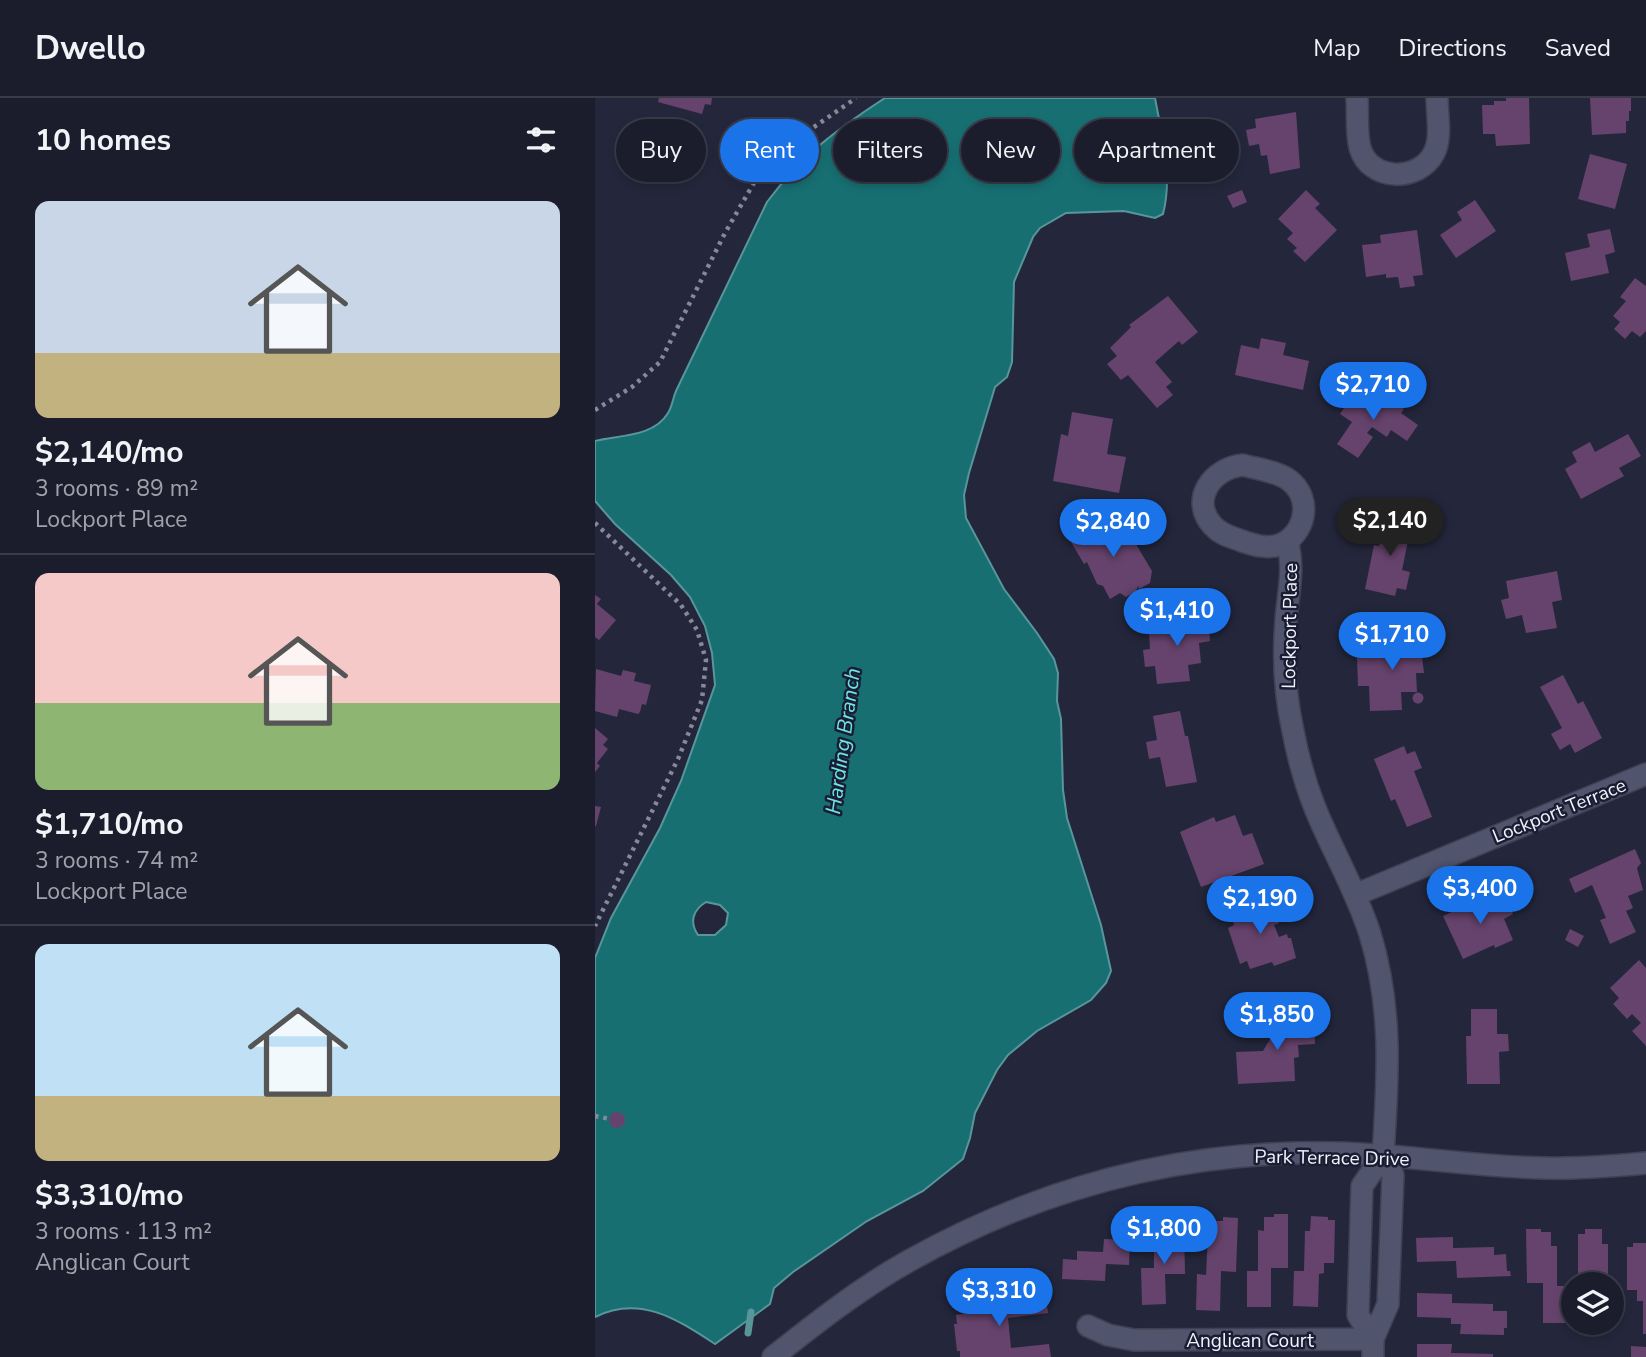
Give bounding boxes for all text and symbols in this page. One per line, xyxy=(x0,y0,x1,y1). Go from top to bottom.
text: Dwello xyxy=(35,26,146,71)
text: Map xyxy=(1313,32,1360,64)
text: Directions xyxy=(1398,32,1507,64)
text: Saved xyxy=(1545,32,1611,64)
chip: Buy xyxy=(616,119,706,182)
chip: Rent xyxy=(720,119,819,182)
chip: Filters xyxy=(833,119,947,182)
chip: New xyxy=(961,119,1060,182)
chip: Apartment xyxy=(1074,119,1239,182)
text: 10 homes xyxy=(35,120,171,161)
icon: filters xyxy=(522,121,560,159)
icon: home xyxy=(235,246,361,372)
pin: $2,710 xyxy=(1316,362,1430,422)
text: $2,710 xyxy=(1336,369,1410,400)
text: $2,140/mo xyxy=(35,432,184,473)
text: 3 rooms · 89 m² xyxy=(35,473,198,504)
pin: $2,140 xyxy=(1333,498,1447,558)
pin: $2,840 xyxy=(1056,500,1170,559)
text: Lockport Place xyxy=(35,504,188,535)
text: $2,140 xyxy=(1353,505,1427,536)
text: $2,840 xyxy=(1076,506,1150,537)
street label: Lockport Place xyxy=(1276,563,1304,689)
pin: $1,410 xyxy=(1120,588,1234,648)
text: $1,410 xyxy=(1140,595,1214,626)
pin: $1,710 xyxy=(1335,612,1449,672)
icon: home xyxy=(235,618,361,744)
text: $1,710 xyxy=(1355,619,1429,650)
water label: Harding Branch xyxy=(819,666,867,816)
street label: Lockport Terrace xyxy=(1489,772,1630,850)
text: $1,710/mo xyxy=(35,804,184,845)
text: 3 rooms · 74 m² xyxy=(35,845,198,876)
pin: $3,400 xyxy=(1423,866,1537,926)
text: $3,400 xyxy=(1443,873,1517,904)
text: Lockport Place xyxy=(35,876,188,907)
pin: $2,190 xyxy=(1203,876,1317,936)
text: $2,190 xyxy=(1223,883,1297,914)
icon: home xyxy=(235,989,361,1115)
pin: $1,850 xyxy=(1220,992,1334,1052)
text: $1,850 xyxy=(1240,999,1314,1030)
street label: Park Terrace Drive xyxy=(1254,1144,1410,1172)
text: $3,310/mo xyxy=(35,1175,184,1216)
pin: $1,800 xyxy=(1107,1206,1221,1266)
text: $1,800 xyxy=(1127,1213,1201,1244)
text: 3 rooms · 113 m² xyxy=(35,1216,212,1247)
text: Anglican Court xyxy=(35,1247,189,1278)
pin: $3,310 xyxy=(942,1268,1056,1328)
map controls xyxy=(1561,1272,1624,1335)
button: layers xyxy=(1561,1272,1624,1335)
text: $3,310 xyxy=(962,1275,1036,1306)
street label: Anglican Court xyxy=(1186,1328,1314,1354)

